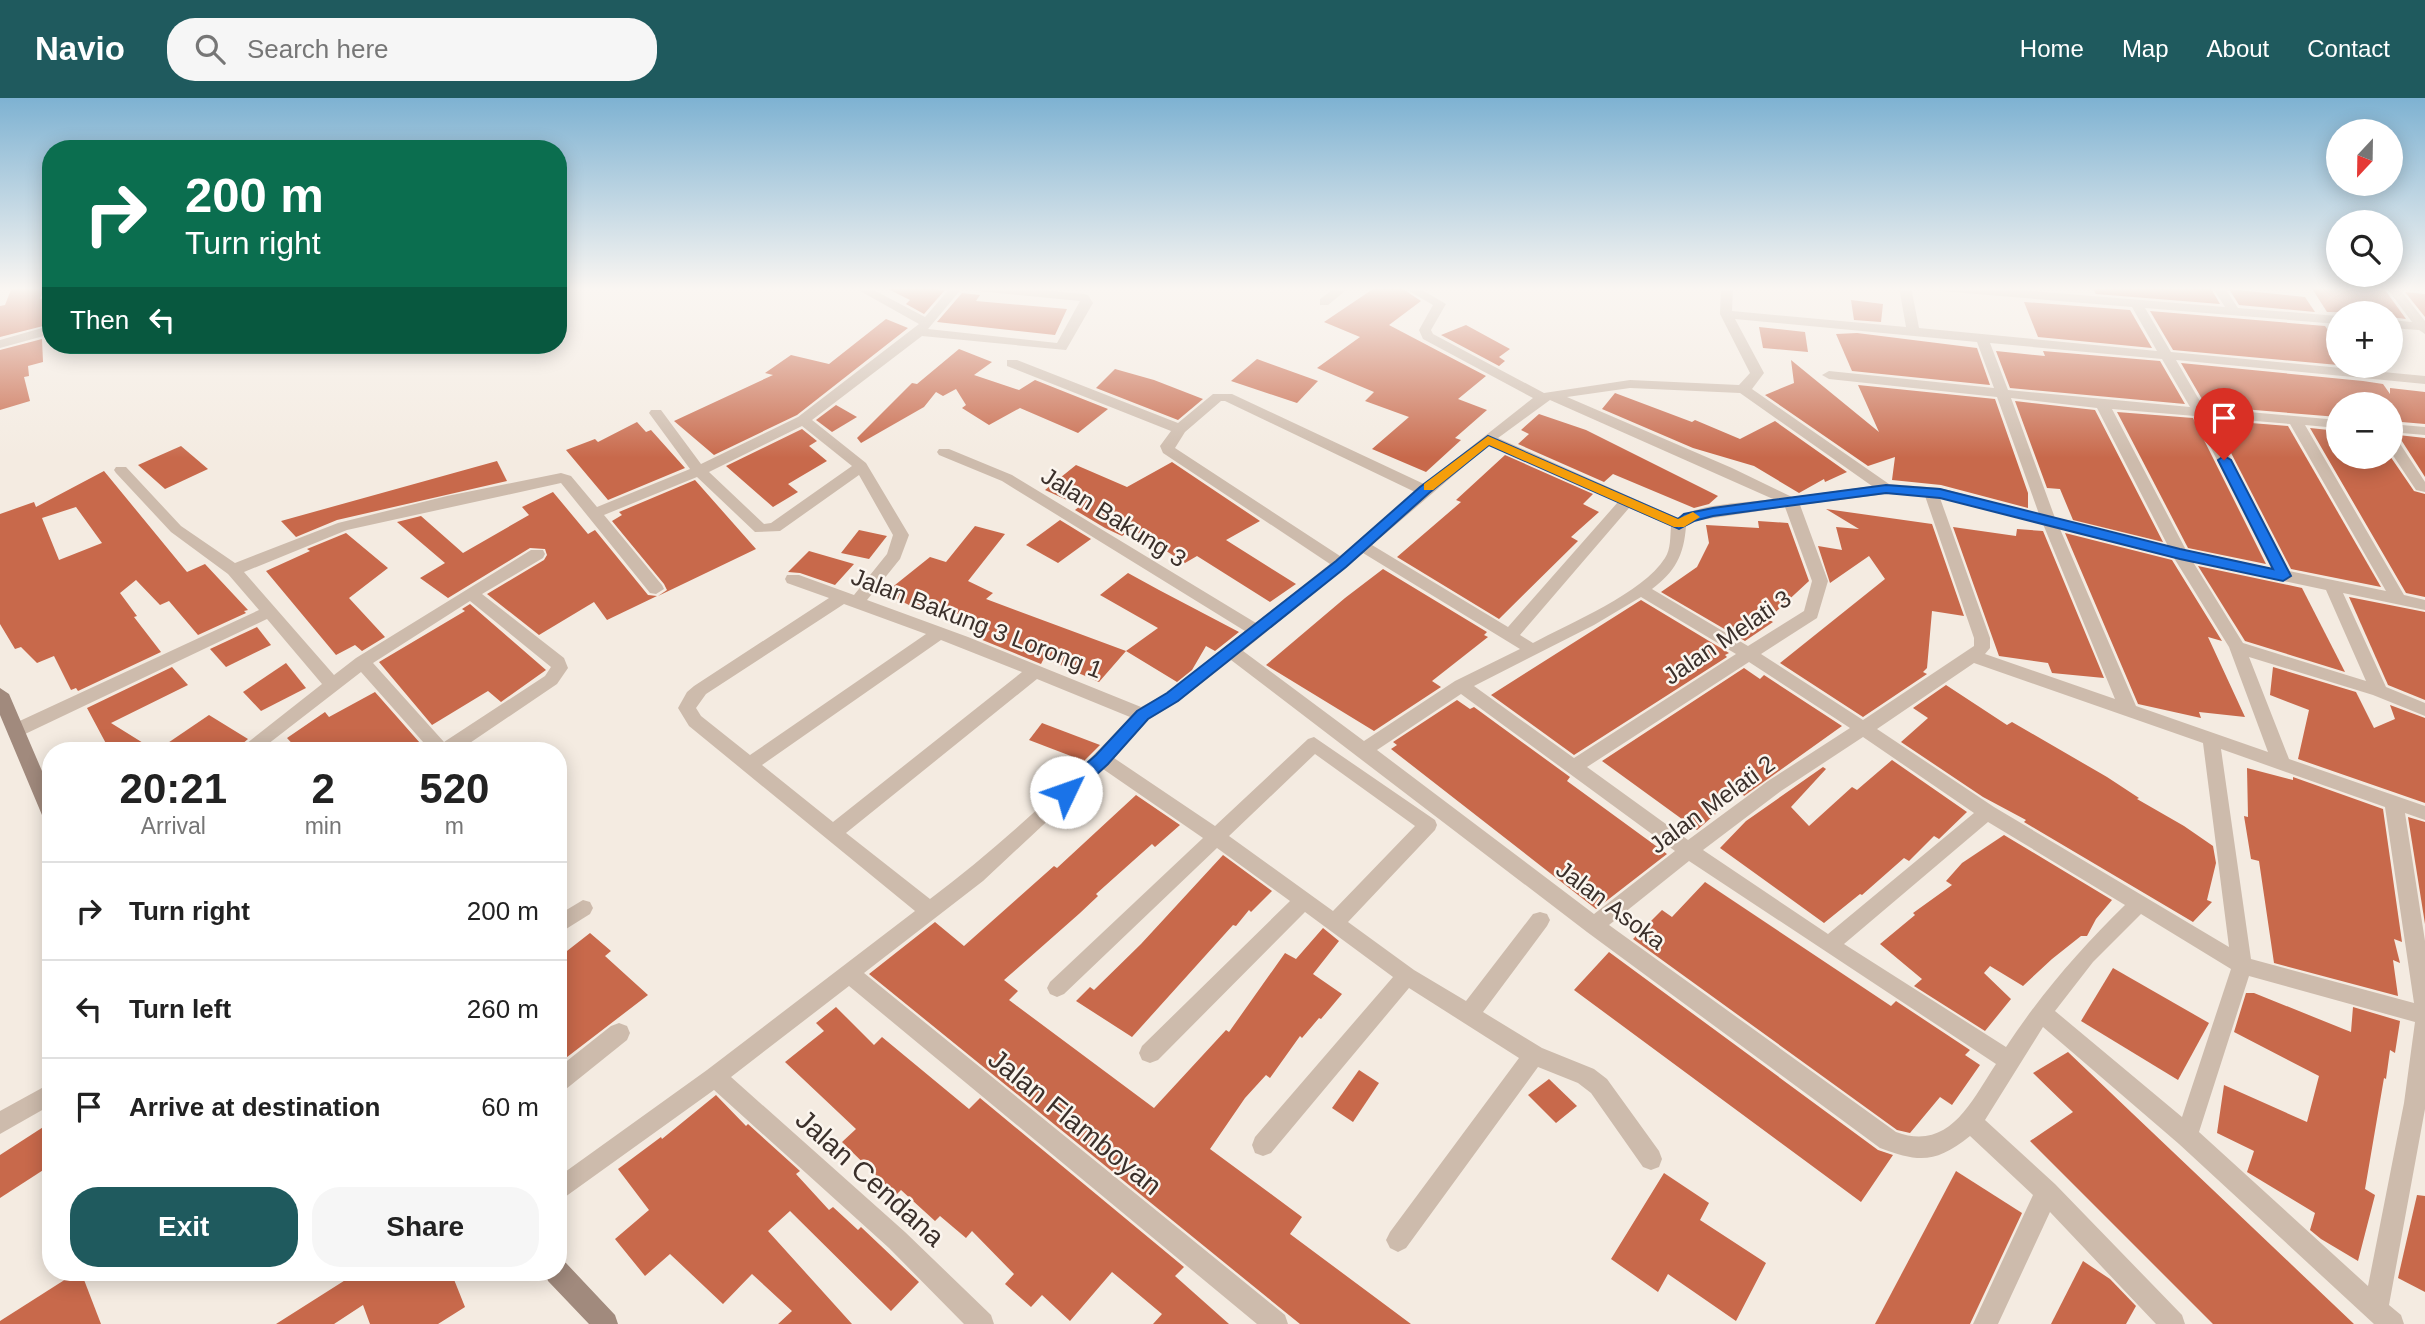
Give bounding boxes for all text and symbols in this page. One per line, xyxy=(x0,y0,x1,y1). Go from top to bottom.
search box xyxy=(167,18,657,81)
text: Navio xyxy=(35,30,125,67)
icon: search xyxy=(191,30,229,68)
text: Search here xyxy=(247,34,389,64)
text: Home xyxy=(2020,35,2084,62)
text: Map xyxy=(2122,35,2169,62)
text: About xyxy=(2207,35,2269,62)
text: Contact xyxy=(2307,35,2390,62)
north arrow xyxy=(2326,119,2403,196)
map controls xyxy=(2326,119,2403,469)
icon: right xyxy=(70,168,161,259)
text: 200 m xyxy=(185,168,324,222)
button: search xyxy=(2326,210,2403,287)
text: Turn right xyxy=(185,225,321,261)
icon: left xyxy=(143,301,181,339)
button: + xyxy=(2326,301,2403,378)
text: Then xyxy=(70,305,129,335)
pin xyxy=(2194,388,2254,460)
button: − xyxy=(2326,392,2403,469)
icon: arrive xyxy=(2205,399,2243,437)
street label: Jalan Bakung 3 xyxy=(1037,462,1191,572)
street label: Jalan Bakung 3 Lorong 1 xyxy=(848,563,1106,683)
street label: Jalan Melati 3 xyxy=(1658,584,1796,690)
street label: Jalan Melati 2 xyxy=(1644,750,1780,858)
position arrow xyxy=(1029,755,1103,829)
text: 20:21 xyxy=(120,765,227,812)
text: 2 xyxy=(311,765,335,812)
text: 520 xyxy=(419,765,489,812)
text: Arrival xyxy=(141,813,206,839)
text: min xyxy=(305,813,342,839)
text: m xyxy=(445,813,464,839)
street label: Jalan Asoka xyxy=(1551,855,1671,955)
icon: right xyxy=(70,892,108,930)
text: Turn right xyxy=(129,896,250,926)
text: 200 m xyxy=(467,896,539,926)
icon: left xyxy=(70,990,108,1028)
text: Turn left xyxy=(129,994,231,1024)
text: 260 m xyxy=(467,994,539,1024)
street label: Jalan Flamboyan xyxy=(982,1043,1168,1201)
icon: arrive xyxy=(70,1088,108,1126)
text: Arrive at destination xyxy=(129,1092,380,1122)
text: 60 m xyxy=(481,1092,539,1122)
street label: Jalan Cendana xyxy=(790,1103,951,1253)
button: Exit xyxy=(70,1187,298,1267)
button: Share xyxy=(312,1187,539,1267)

